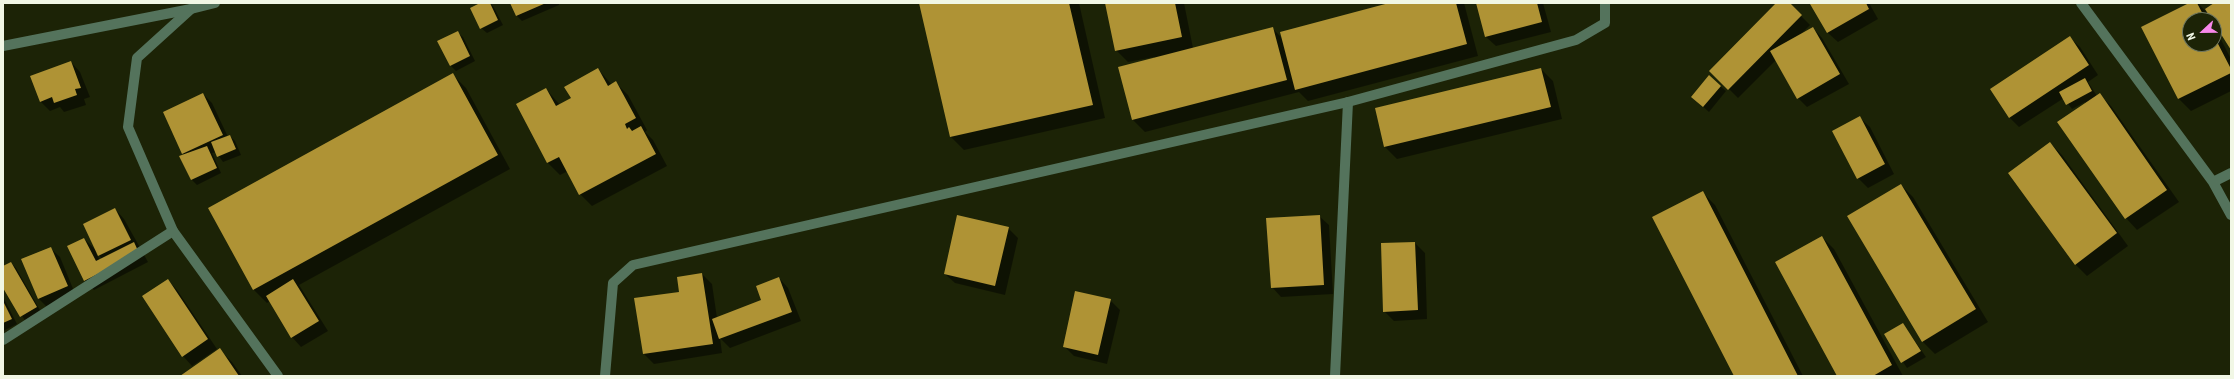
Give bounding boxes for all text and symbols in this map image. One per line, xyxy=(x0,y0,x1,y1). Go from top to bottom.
north arrow xyxy=(2182,12,2222,52)
text: N xyxy=(2184,31,2199,42)

